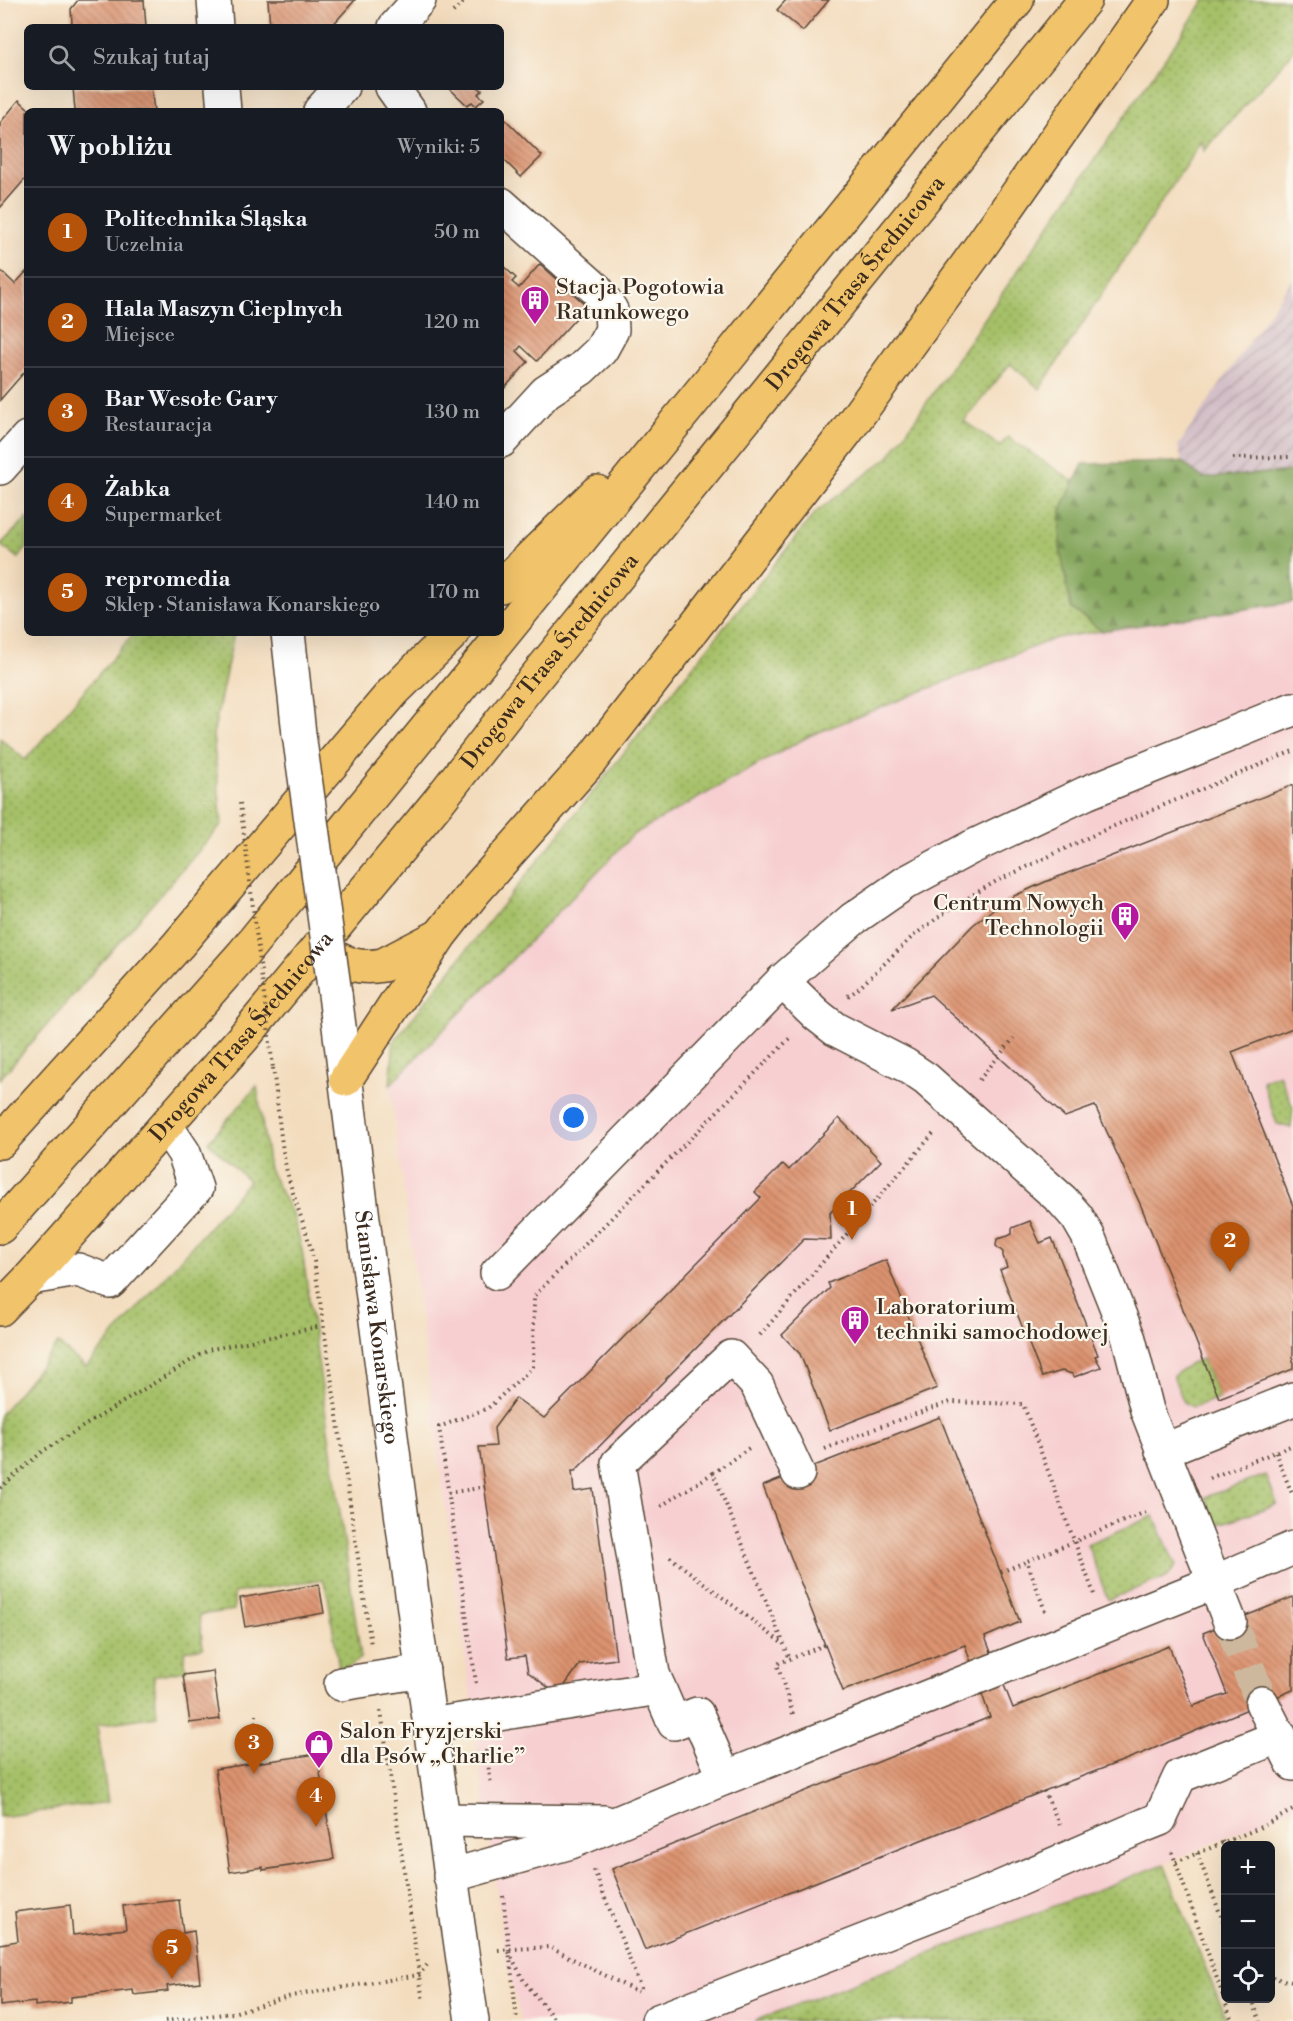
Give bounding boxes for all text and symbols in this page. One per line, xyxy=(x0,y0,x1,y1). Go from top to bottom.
search box xyxy=(24,24,504,90)
icon: search xyxy=(45,41,78,74)
text: Szukaj tutaj xyxy=(93,44,210,71)
text: W pobliżu xyxy=(48,131,172,163)
text: Wyniki: 5 xyxy=(397,135,480,160)
street label: Drogowa Trasa Średnicowa xyxy=(760,170,951,396)
text: Politechnika Śląska xyxy=(105,206,307,233)
text: 1 xyxy=(63,220,72,245)
text: 50 m xyxy=(434,220,480,245)
text: Uczelnia xyxy=(105,233,184,258)
place label: Stacja Pogotowia Ratunkowego xyxy=(556,274,725,326)
building icon: Stacja Pogotowia Ratunkowego xyxy=(519,284,551,326)
text: Hala Maszyn Cieplnych xyxy=(105,296,343,323)
text: 2 xyxy=(61,310,74,335)
text: 120 m xyxy=(425,310,480,335)
text: Miejsce xyxy=(105,323,175,348)
text: Bar Wesołe Gary xyxy=(105,386,278,413)
text: 3 xyxy=(61,400,74,425)
text: 130 m xyxy=(425,400,480,425)
text: Restauracja xyxy=(105,413,212,438)
text: Żabka xyxy=(105,476,170,503)
text: 4 xyxy=(61,490,74,515)
text: 140 m xyxy=(425,490,480,515)
text: Supermarket xyxy=(105,503,222,528)
street label: Drogowa Trasa Średnicowa xyxy=(455,547,645,775)
text: repromedia xyxy=(105,566,230,593)
text: 5 xyxy=(61,580,74,605)
text: 170 m xyxy=(428,580,480,605)
text: Sklep · Stanisława Konarskiego xyxy=(105,593,380,618)
place label: Centrum Nowych Technologii xyxy=(933,890,1104,942)
building icon: Centrum Nowych Technologii xyxy=(1109,900,1141,942)
street label: Drogowa Trasa Średnicowa xyxy=(144,925,340,1148)
your location xyxy=(559,1103,588,1132)
pin: 1 xyxy=(832,1190,872,1240)
street label: Stanisława Konarskiego xyxy=(349,1209,405,1446)
pin: 2 xyxy=(1210,1222,1250,1272)
place label: Laboratorium techniki samochodowej xyxy=(876,1294,1109,1346)
building icon: Laboratorium techniki samochodowej xyxy=(839,1304,871,1346)
place label: Salon Fryzjerski dla Psów „Charlie” xyxy=(340,1718,525,1770)
pin: 3 xyxy=(234,1724,274,1774)
shop icon: Salon Fryzjerski dla Psów „Charlie” xyxy=(303,1728,335,1770)
pin: 4 xyxy=(296,1778,336,1827)
map controls xyxy=(1221,1841,1275,2003)
button: + xyxy=(1221,1841,1275,1895)
button: − xyxy=(1221,1895,1275,1949)
pin: 5 xyxy=(152,1930,192,1979)
button: locate xyxy=(1221,1949,1275,2003)

